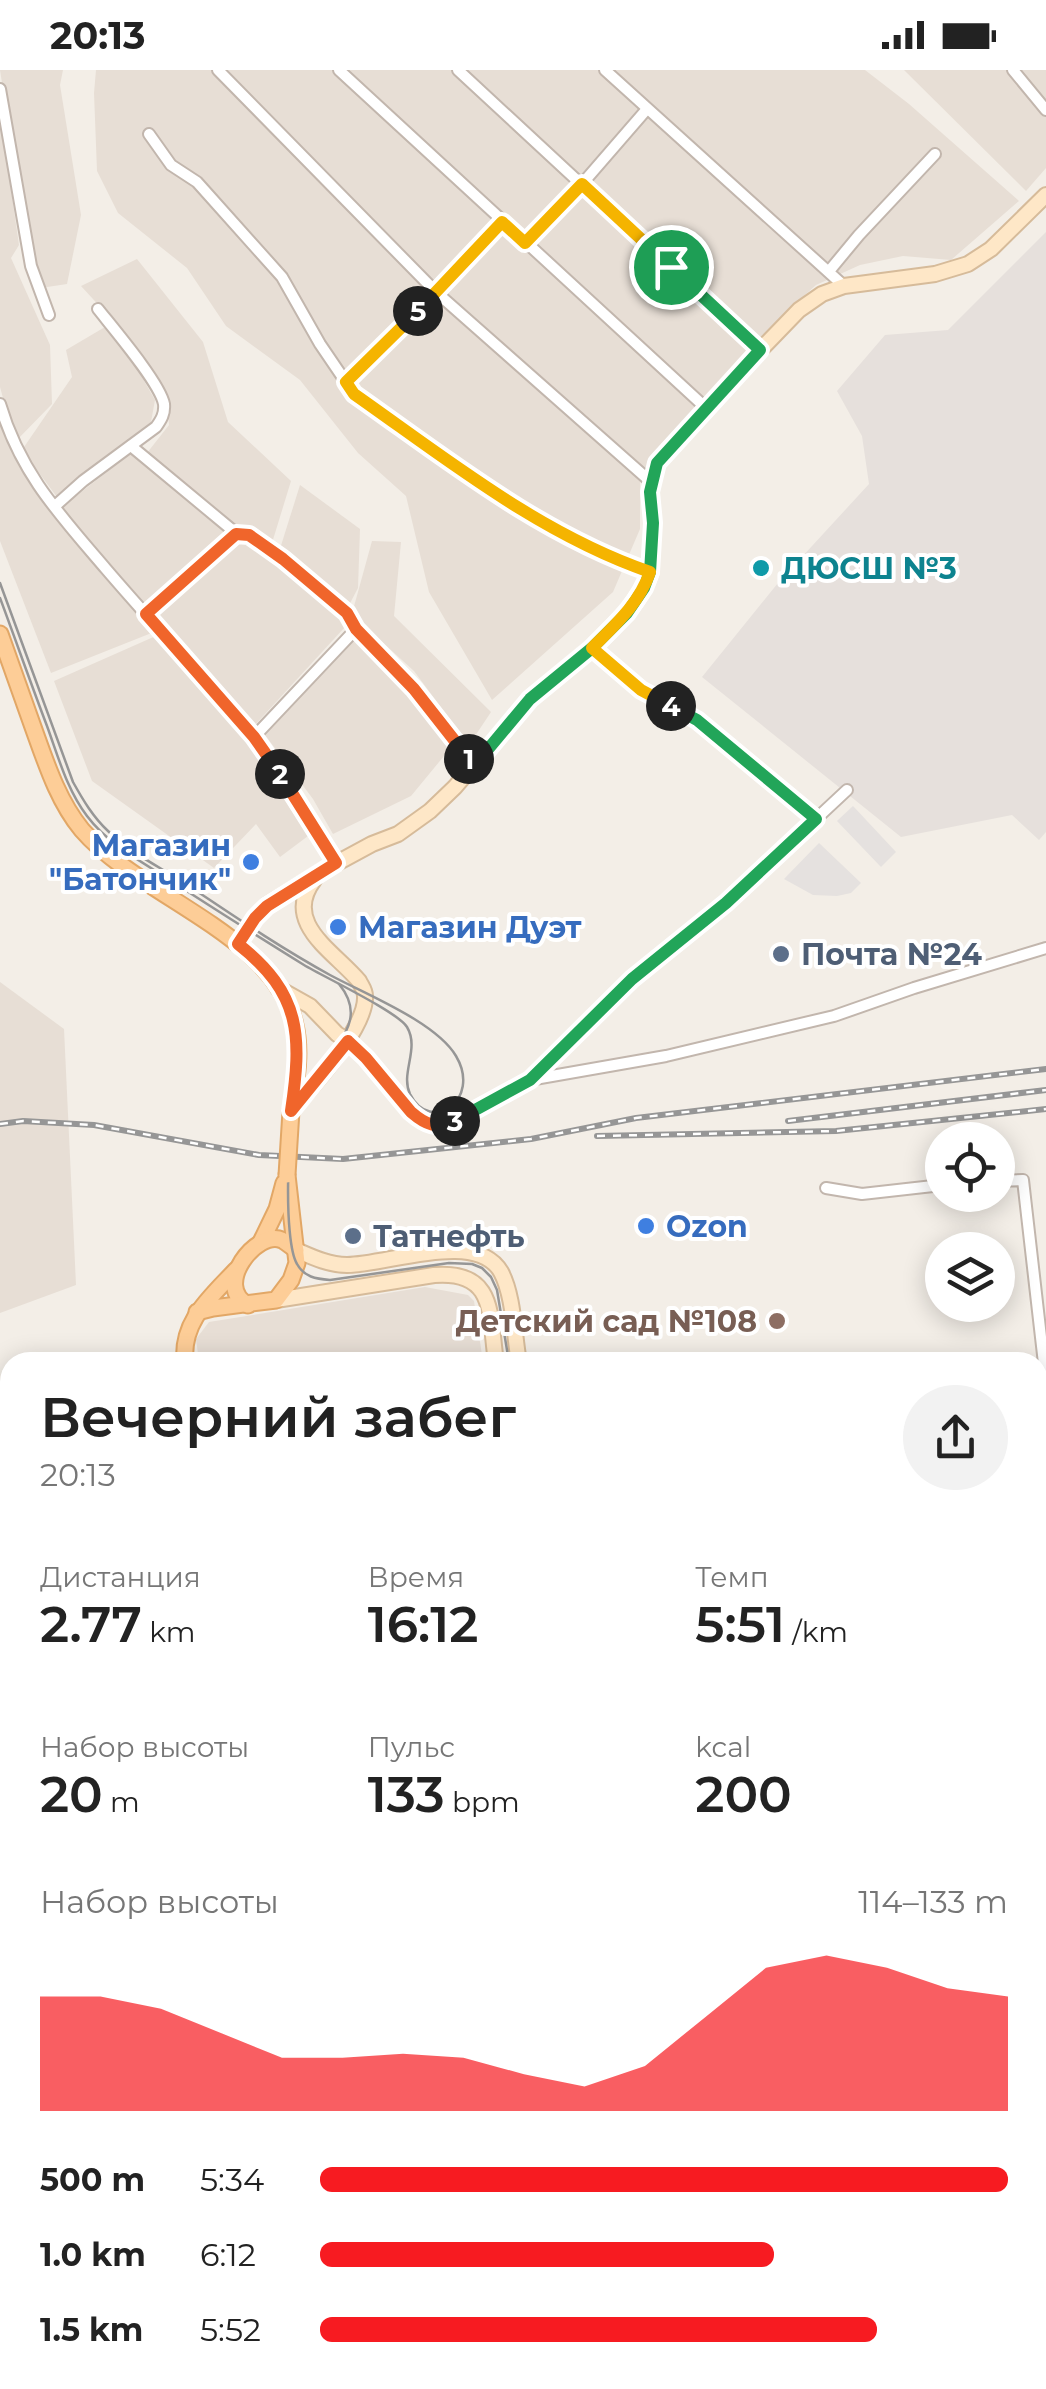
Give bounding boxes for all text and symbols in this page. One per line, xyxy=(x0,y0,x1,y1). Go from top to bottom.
text: 20:13 xyxy=(50,12,146,59)
pin xyxy=(629,225,714,310)
icon: arrive xyxy=(644,240,699,295)
pin: 5 xyxy=(393,286,443,336)
text: 5 xyxy=(410,294,426,328)
place label: ДЮСШ №3 xyxy=(781,550,957,587)
marker: ДЮСШ №3 xyxy=(750,557,772,579)
pin: 4 xyxy=(646,681,696,731)
text: 4 xyxy=(661,689,681,723)
pin: 1 xyxy=(444,734,494,784)
text: 1 xyxy=(464,742,474,776)
pin: 2 xyxy=(255,749,305,799)
text: 2 xyxy=(272,757,288,791)
place label: Магазин "Батончик" xyxy=(49,827,231,898)
marker: Магазин "Батончик" xyxy=(240,851,262,873)
place label: Магазин Дуэт xyxy=(358,909,582,946)
marker: Магазин Дуэт xyxy=(327,916,349,938)
place label: Почта №24 xyxy=(801,936,982,973)
marker: Почта №24 xyxy=(770,943,792,965)
pin: 3 xyxy=(430,1096,480,1146)
text: 3 xyxy=(447,1104,463,1138)
map controls xyxy=(925,1122,1015,1322)
button: locate xyxy=(925,1122,1015,1212)
place label: Ozon xyxy=(666,1208,748,1245)
marker: Ozon xyxy=(635,1215,657,1237)
place label: Татнефть xyxy=(373,1218,525,1255)
marker: Татнефть xyxy=(342,1225,364,1247)
button: layers xyxy=(925,1232,1015,1322)
place label: Детский сад №108 xyxy=(455,1303,757,1340)
marker: Детский сад №108 xyxy=(766,1310,788,1332)
text: Вечерний забег xyxy=(40,1384,516,1451)
button: share xyxy=(903,1385,1008,1490)
text: 20:13 xyxy=(40,1455,116,1494)
text: Дистанция xyxy=(40,1560,201,1594)
text: Время xyxy=(368,1560,464,1594)
text: Темп xyxy=(695,1560,769,1594)
text: 2.77 xyxy=(40,1594,142,1655)
text: 16:12 xyxy=(368,1594,478,1655)
text: 5:51 xyxy=(695,1594,785,1655)
text: km xyxy=(142,1615,195,1649)
text: /km xyxy=(785,1615,848,1649)
text: Набор высоты xyxy=(40,1730,249,1764)
text: Пульс xyxy=(368,1730,455,1764)
text: kcal xyxy=(695,1730,751,1764)
text: 20 xyxy=(40,1764,103,1825)
text: 133 xyxy=(368,1764,445,1825)
text: 200 xyxy=(695,1764,792,1825)
text: m xyxy=(103,1785,140,1819)
text: bpm xyxy=(445,1785,520,1819)
text: Набор высоты xyxy=(40,1882,279,1921)
text: 114–133 m xyxy=(858,1882,1008,1921)
text: 500 m xyxy=(40,2160,145,2199)
text: 5:34 xyxy=(200,2160,264,2199)
text: 1.0 km xyxy=(40,2235,146,2274)
text: 6:12 xyxy=(200,2235,256,2274)
text: 1.5 km xyxy=(40,2310,143,2349)
text: 5:52 xyxy=(200,2310,261,2349)

